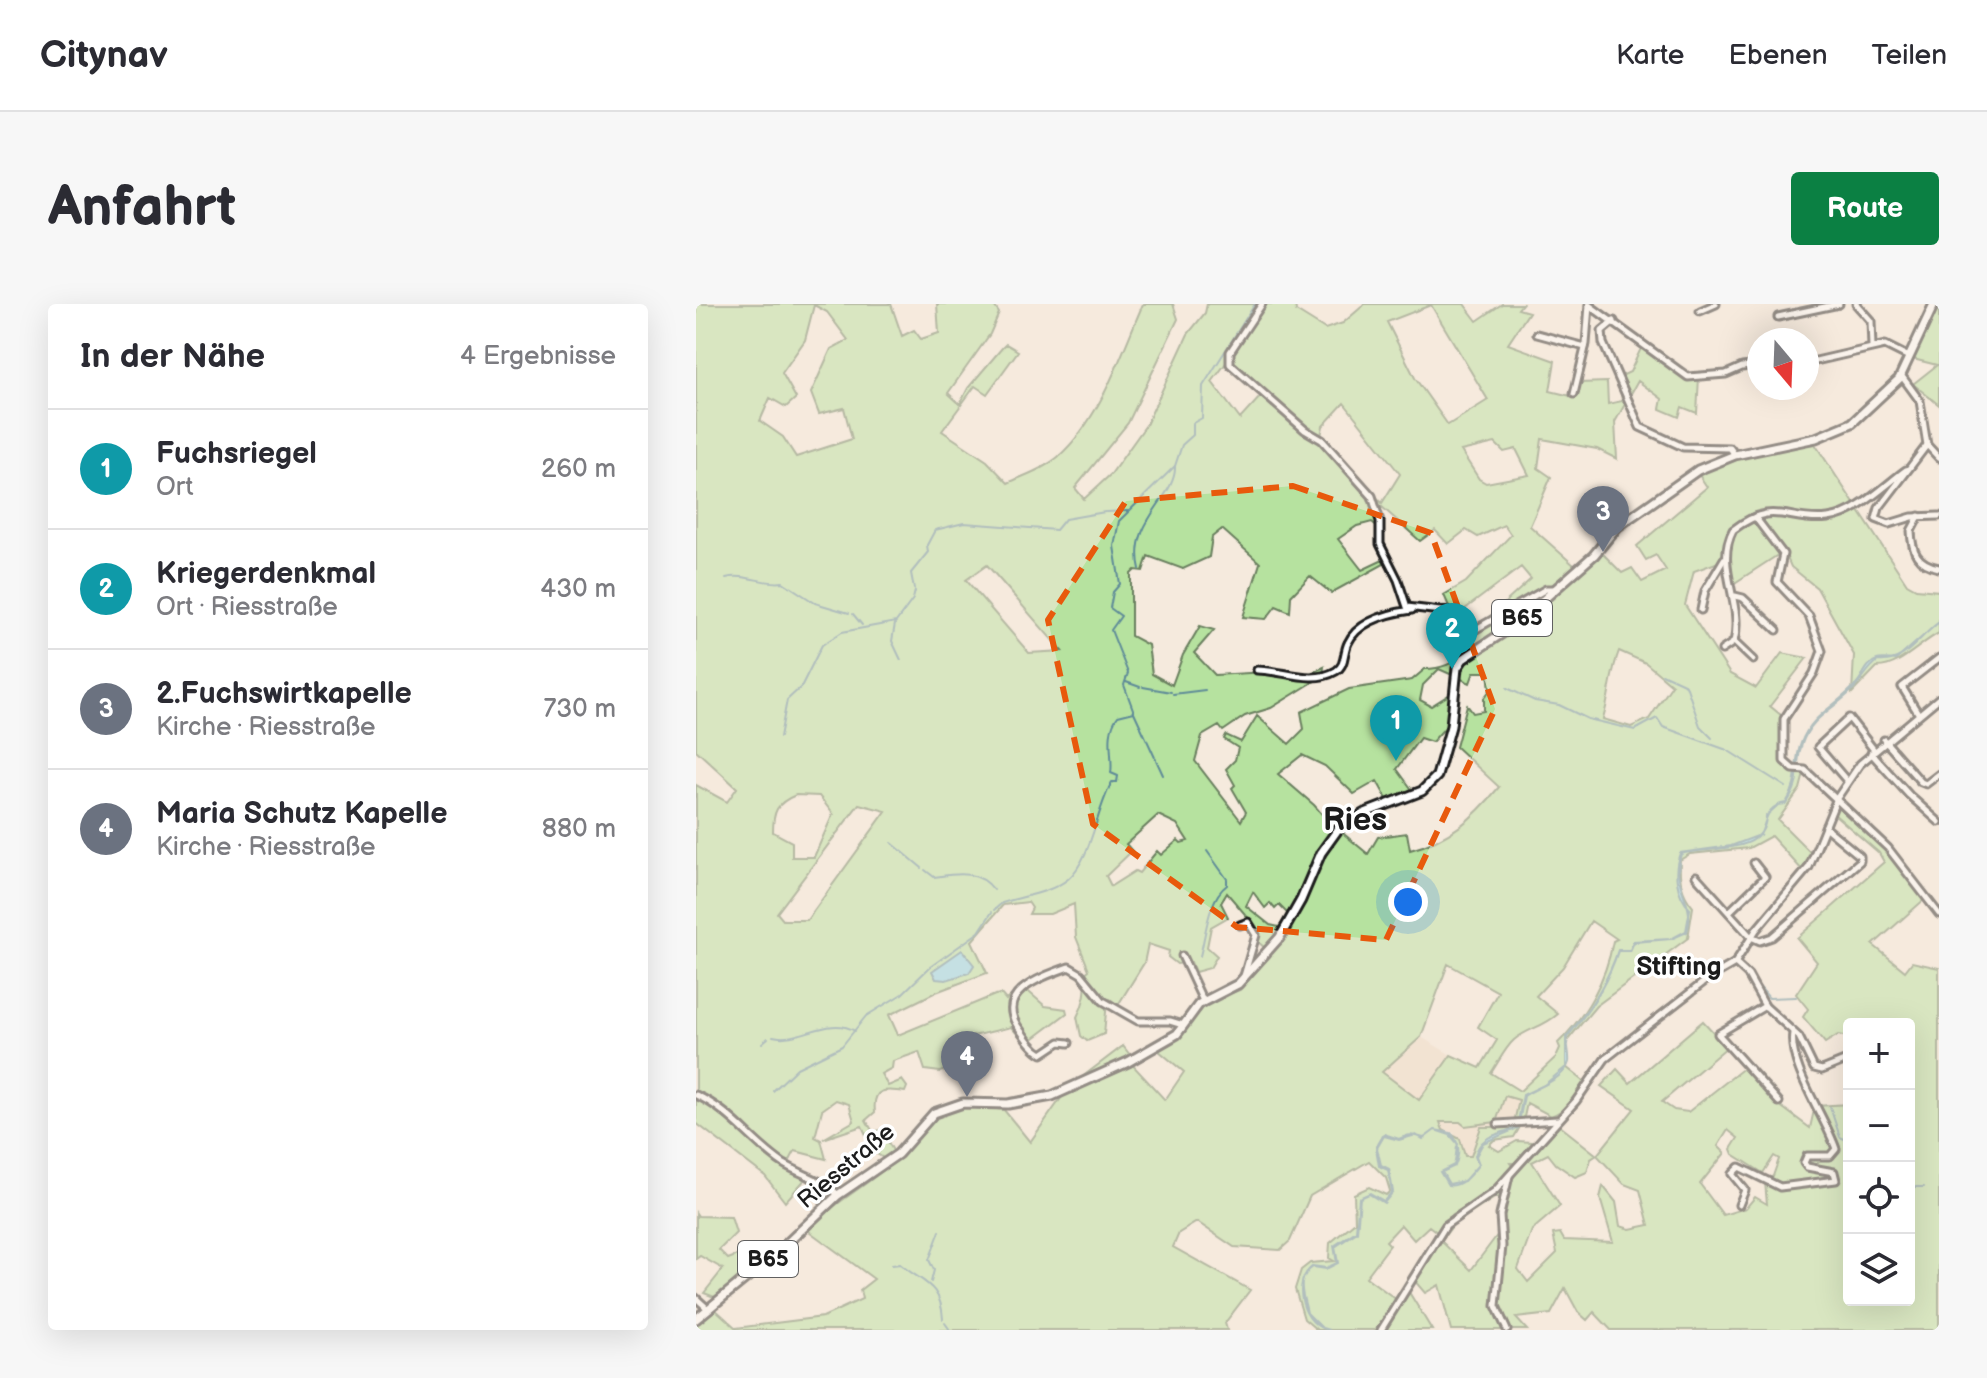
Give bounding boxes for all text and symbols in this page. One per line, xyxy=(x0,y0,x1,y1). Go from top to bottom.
text: Citynav xyxy=(40,33,167,78)
text: Karte xyxy=(1616,39,1684,72)
text: Ebenen xyxy=(1728,39,1828,72)
text: Teilen xyxy=(1872,39,1947,72)
button: Route xyxy=(1791,172,1939,245)
text: Anfahrt xyxy=(48,175,236,242)
north arrow xyxy=(1747,328,1819,400)
text: In der Nähe xyxy=(80,336,265,377)
text: 4 Ergebnisse xyxy=(460,341,616,372)
text: Fuchsriegel xyxy=(156,436,317,472)
text: 1 xyxy=(101,454,111,485)
text: 260 m xyxy=(541,454,616,485)
text: Ort xyxy=(156,472,193,503)
pin: 3 xyxy=(1577,486,1629,552)
text: Kriegerdenkmal xyxy=(156,556,376,592)
text: 2 xyxy=(98,574,114,605)
text: 430 m xyxy=(540,574,616,605)
text: Ort · Riesstraße xyxy=(156,592,338,623)
road number: B65 xyxy=(1492,600,1552,636)
pin: 2 xyxy=(1426,603,1478,669)
text: 2.Fuchswirtkapelle xyxy=(156,676,412,712)
text: 3 xyxy=(98,694,114,725)
text: 730 m xyxy=(543,694,616,725)
pin: 1 xyxy=(1370,695,1422,761)
text: Kirche · Riesstraße xyxy=(156,712,376,743)
text: Maria Schutz Kapelle xyxy=(156,796,447,832)
district label: Ries xyxy=(1323,801,1387,840)
text: 4 xyxy=(98,814,114,845)
text: 880 m xyxy=(542,814,616,845)
text: Kirche · Riesstraße xyxy=(156,832,376,863)
your location xyxy=(1388,882,1428,922)
district label: Stifting xyxy=(1637,952,1721,983)
map controls xyxy=(1843,1018,1915,1306)
button: + xyxy=(1843,1018,1915,1090)
pin: 4 xyxy=(941,1031,993,1097)
button: − xyxy=(1843,1090,1915,1162)
street label: Riesstraße xyxy=(792,1117,900,1215)
button: locate xyxy=(1843,1162,1915,1234)
button: layers xyxy=(1843,1234,1915,1306)
road number: B65 xyxy=(738,1241,798,1277)

